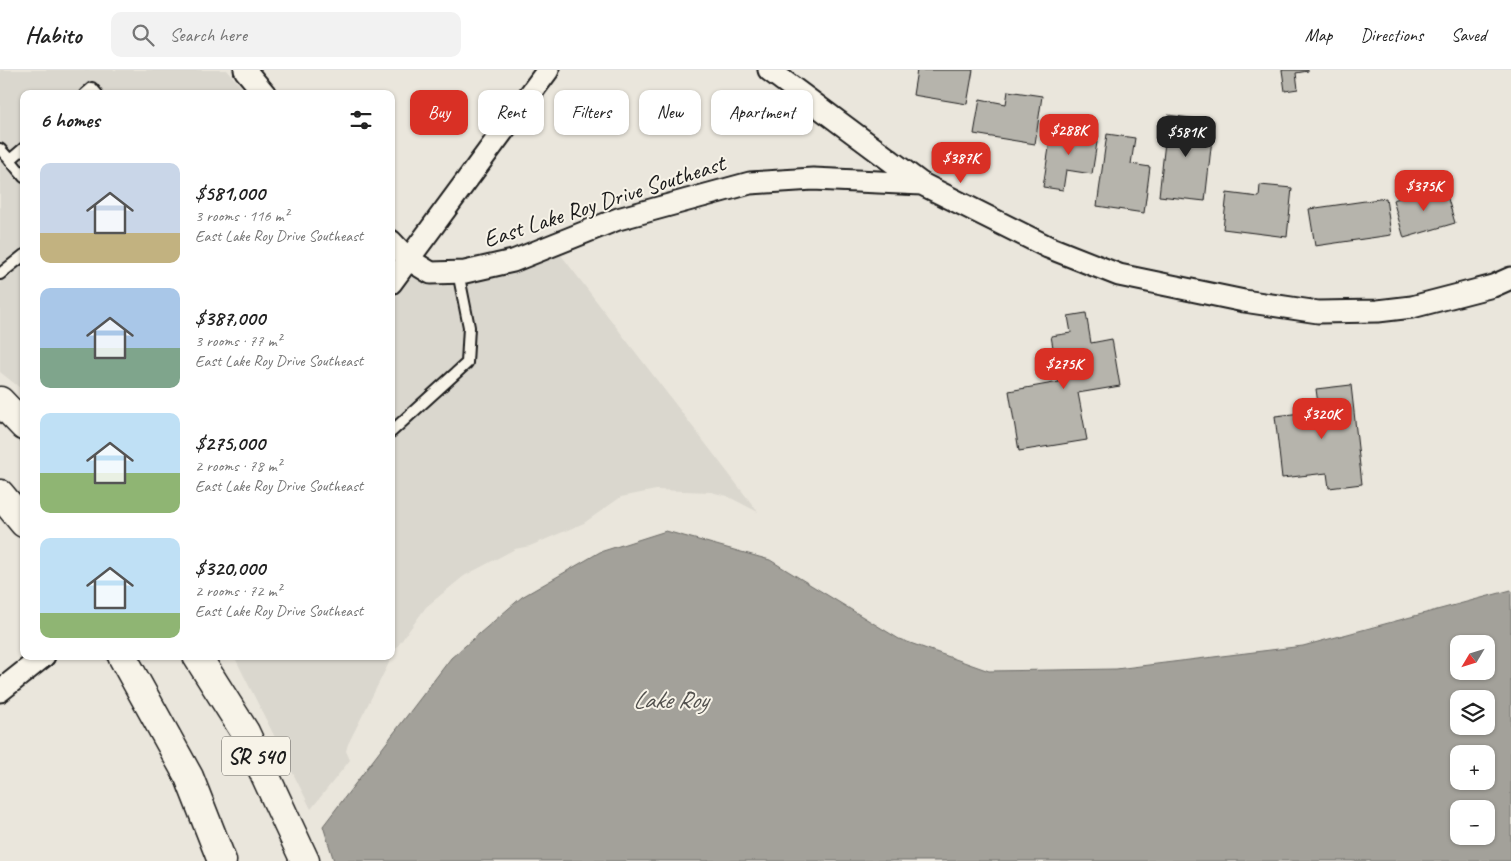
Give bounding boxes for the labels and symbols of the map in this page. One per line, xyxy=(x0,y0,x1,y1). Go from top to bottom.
pin: $288K xyxy=(1034,114,1104,156)
pin: $581K xyxy=(1151,116,1221,158)
pin: $387K xyxy=(926,142,996,184)
street label: East Lake Roy Drive Southeast xyxy=(479,147,730,254)
pin: $375K xyxy=(1389,170,1459,212)
pin: $275K xyxy=(1029,348,1099,390)
pin: $320K xyxy=(1287,398,1357,440)
north arrow xyxy=(1450,635,1495,680)
water label: Lake Roy xyxy=(633,684,712,716)
road number: SR 540 xyxy=(222,736,290,776)

